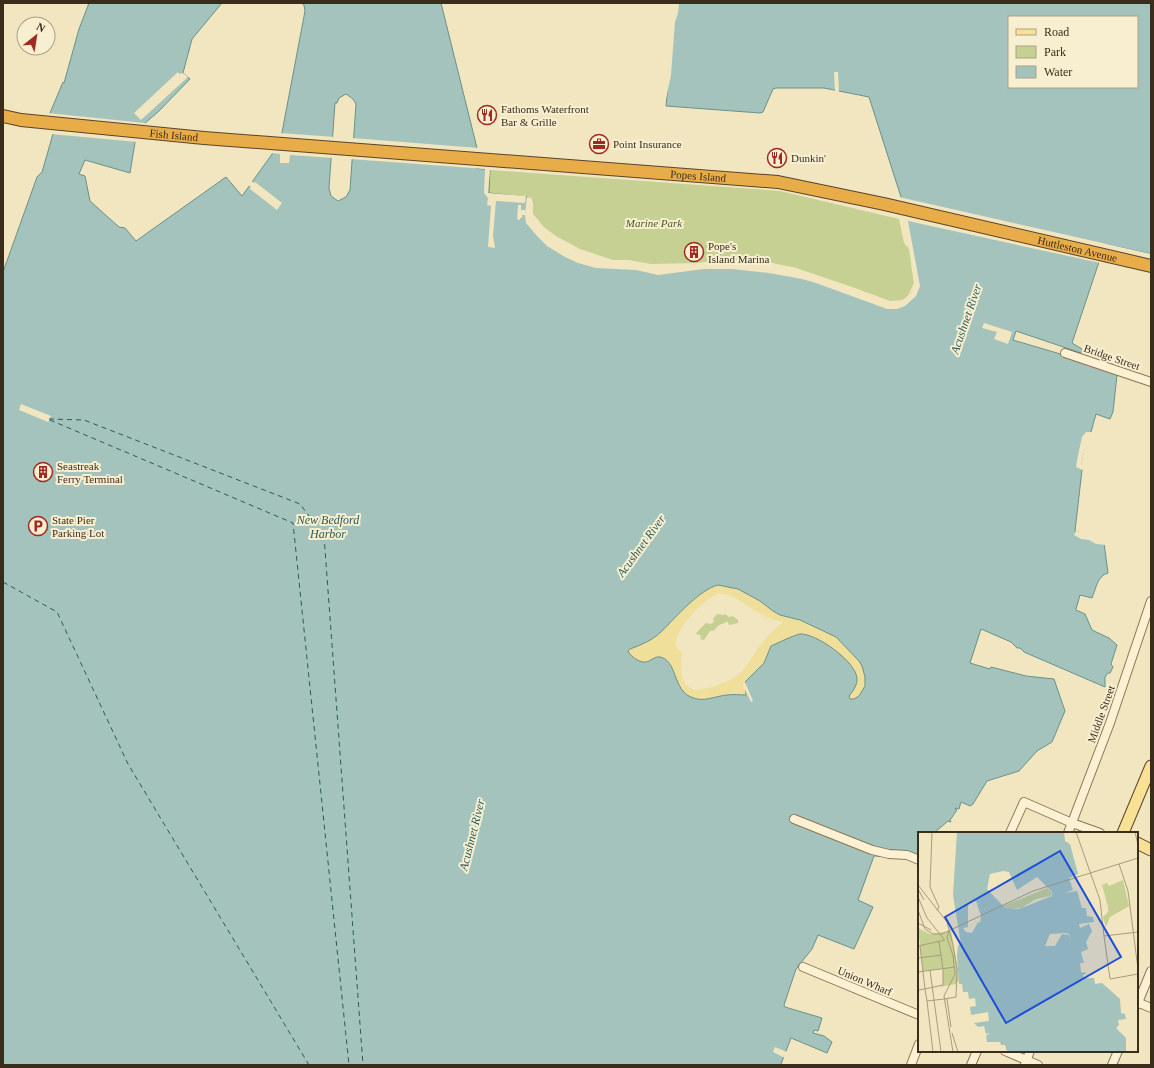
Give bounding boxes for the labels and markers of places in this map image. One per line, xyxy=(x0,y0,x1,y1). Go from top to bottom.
place label: Fathoms Waterfront Bar & Grille xyxy=(501,103,589,128)
restaurant icon: Fathoms Waterfront Bar & Grille xyxy=(476,104,498,126)
office icon: Point Insurance xyxy=(588,133,610,155)
place label: Point Insurance xyxy=(613,138,682,150)
restaurant icon: Dunkin' xyxy=(766,147,788,169)
place label: Dunkin' xyxy=(791,152,826,164)
place label: Pope's Island Marina xyxy=(708,240,770,265)
building icon: Pope's Island Marina xyxy=(683,241,705,263)
place label: Seastreak Ferry Terminal xyxy=(57,460,123,485)
building icon: Seastreak Ferry Terminal xyxy=(32,461,54,483)
place label: State Pier Parking Lot xyxy=(52,514,104,539)
parking icon: State Pier Parking Lot xyxy=(27,515,49,537)

